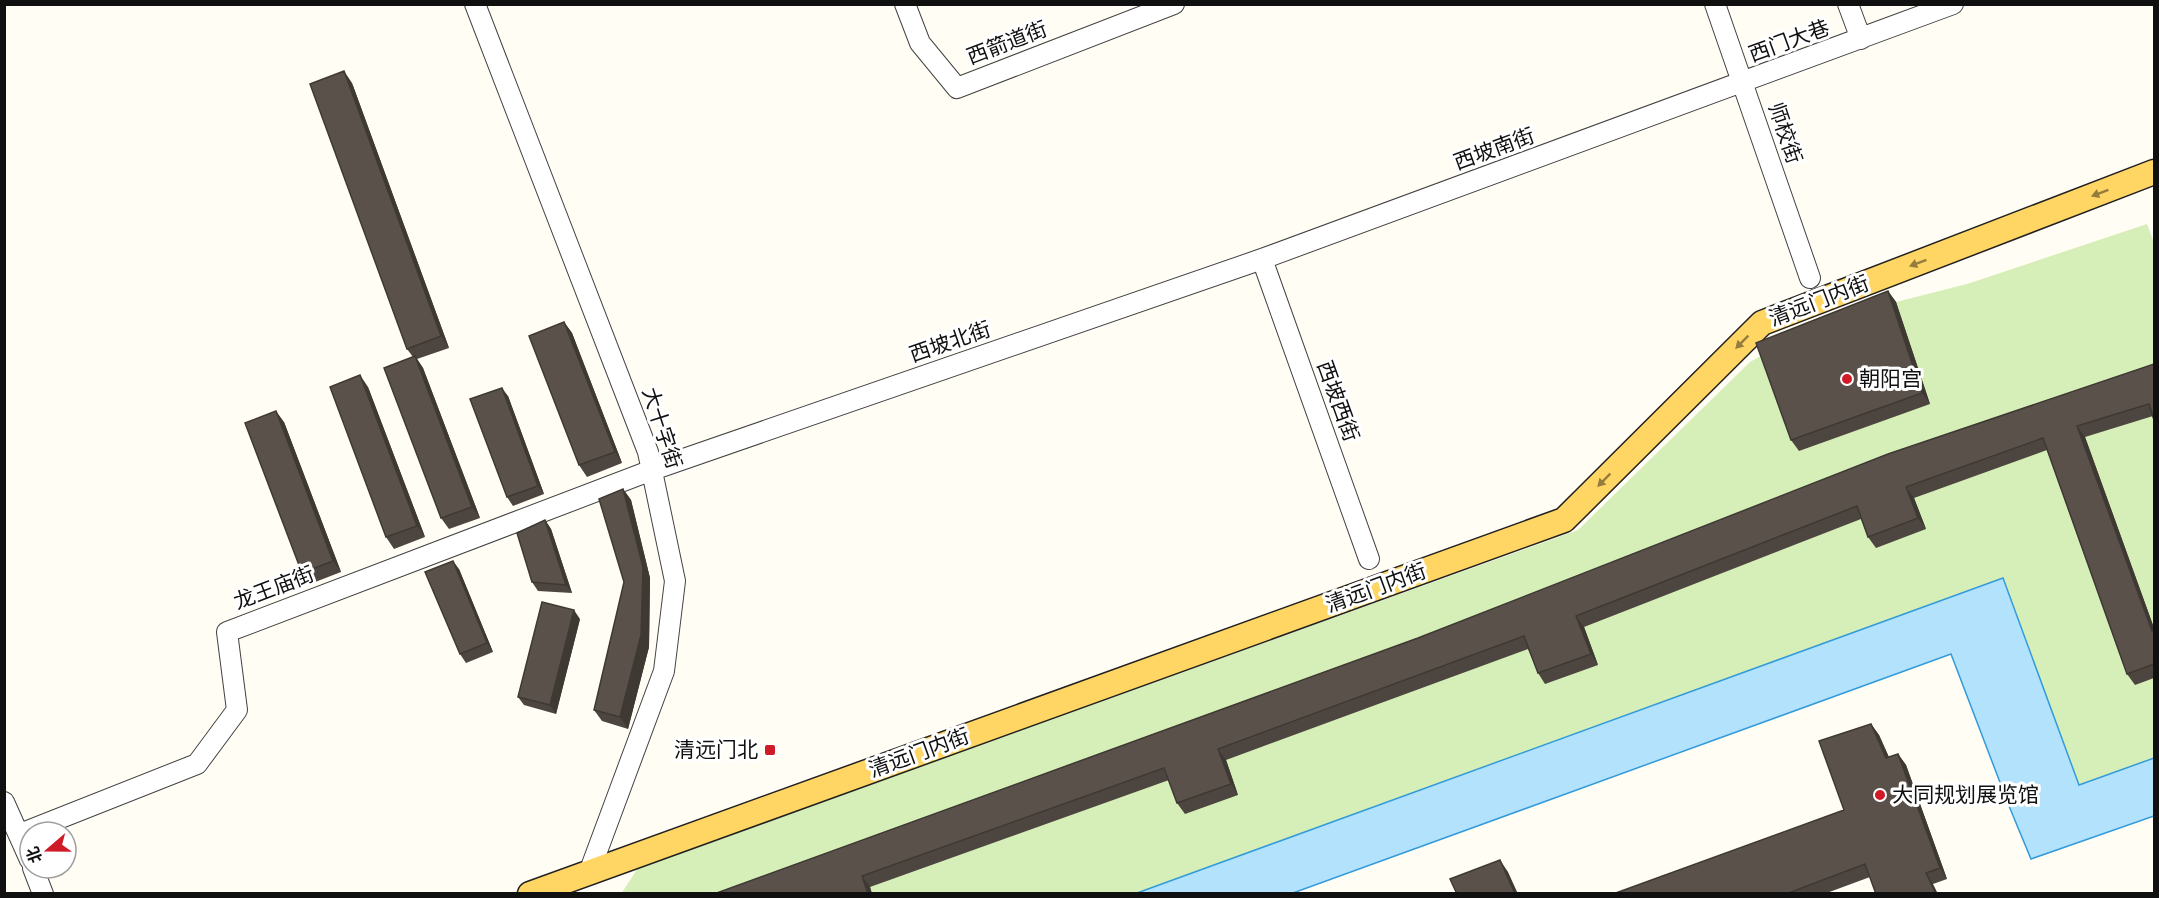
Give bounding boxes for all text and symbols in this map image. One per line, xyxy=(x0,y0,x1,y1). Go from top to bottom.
street label: 西门大巷 xyxy=(1744,12,1833,67)
street label: 西箭道街 xyxy=(962,13,1051,69)
street label: 师校街 xyxy=(1763,98,1810,167)
street label: 西坡南街 xyxy=(1449,120,1538,175)
one-way arrow xyxy=(2091,189,2109,198)
one-way arrow xyxy=(1909,259,1927,268)
street label: 清远门内街 xyxy=(1764,267,1872,331)
street label: 西坡北街 xyxy=(905,313,994,367)
one-way arrow xyxy=(1736,335,1750,349)
street label: 西坡西街 xyxy=(1312,356,1367,445)
place label: 朝阳宫 xyxy=(1859,363,1922,391)
marker: 朝阳宫 xyxy=(1840,372,1854,386)
street label: 大十字街 xyxy=(638,383,690,472)
one-way arrow xyxy=(1597,473,1611,487)
street label: 清远门内街 xyxy=(1321,555,1429,617)
street label: 龙王庙街 xyxy=(229,558,318,614)
street label: 清远门内街 xyxy=(864,720,972,782)
place label: 清远门北 xyxy=(674,734,758,762)
marker: 清远门北 xyxy=(763,743,777,757)
place label: 大同规划展览馆 xyxy=(1892,779,2039,807)
marker: 大同规划展览馆 xyxy=(1873,788,1887,802)
north arrow xyxy=(18,820,78,880)
text: 北 xyxy=(21,844,46,866)

